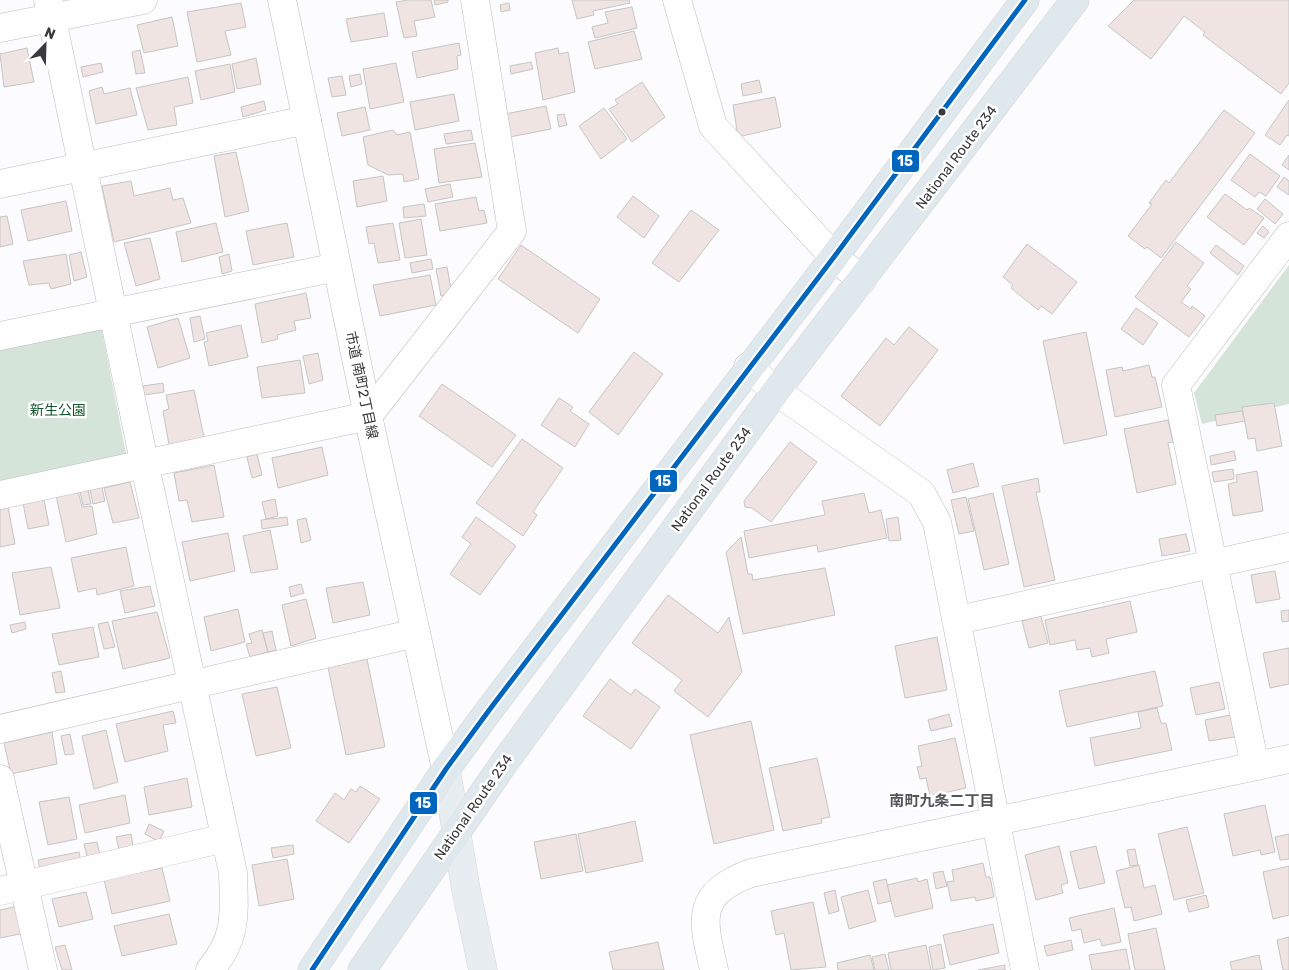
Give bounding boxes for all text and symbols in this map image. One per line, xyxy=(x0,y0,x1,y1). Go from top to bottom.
north arrow xyxy=(20,20,70,70)
text: N xyxy=(42,24,58,43)
street label: National Route 234 xyxy=(912,102,1001,212)
unlabelled marker xyxy=(937,107,947,117)
line badge: 15 xyxy=(891,149,920,173)
text: 15 xyxy=(897,153,913,170)
street label: 市道 南町2丁目線 xyxy=(342,330,381,441)
park label: 新生公園 xyxy=(30,402,86,419)
street label: National Route 234 xyxy=(668,424,755,535)
line badge: 15 xyxy=(649,469,678,493)
text: 15 xyxy=(655,473,671,490)
street label: National Route 234 xyxy=(431,751,516,863)
line badge: 15 xyxy=(409,791,438,815)
district label: 南町九条二丁目 xyxy=(889,792,995,810)
text: 15 xyxy=(415,795,431,812)

